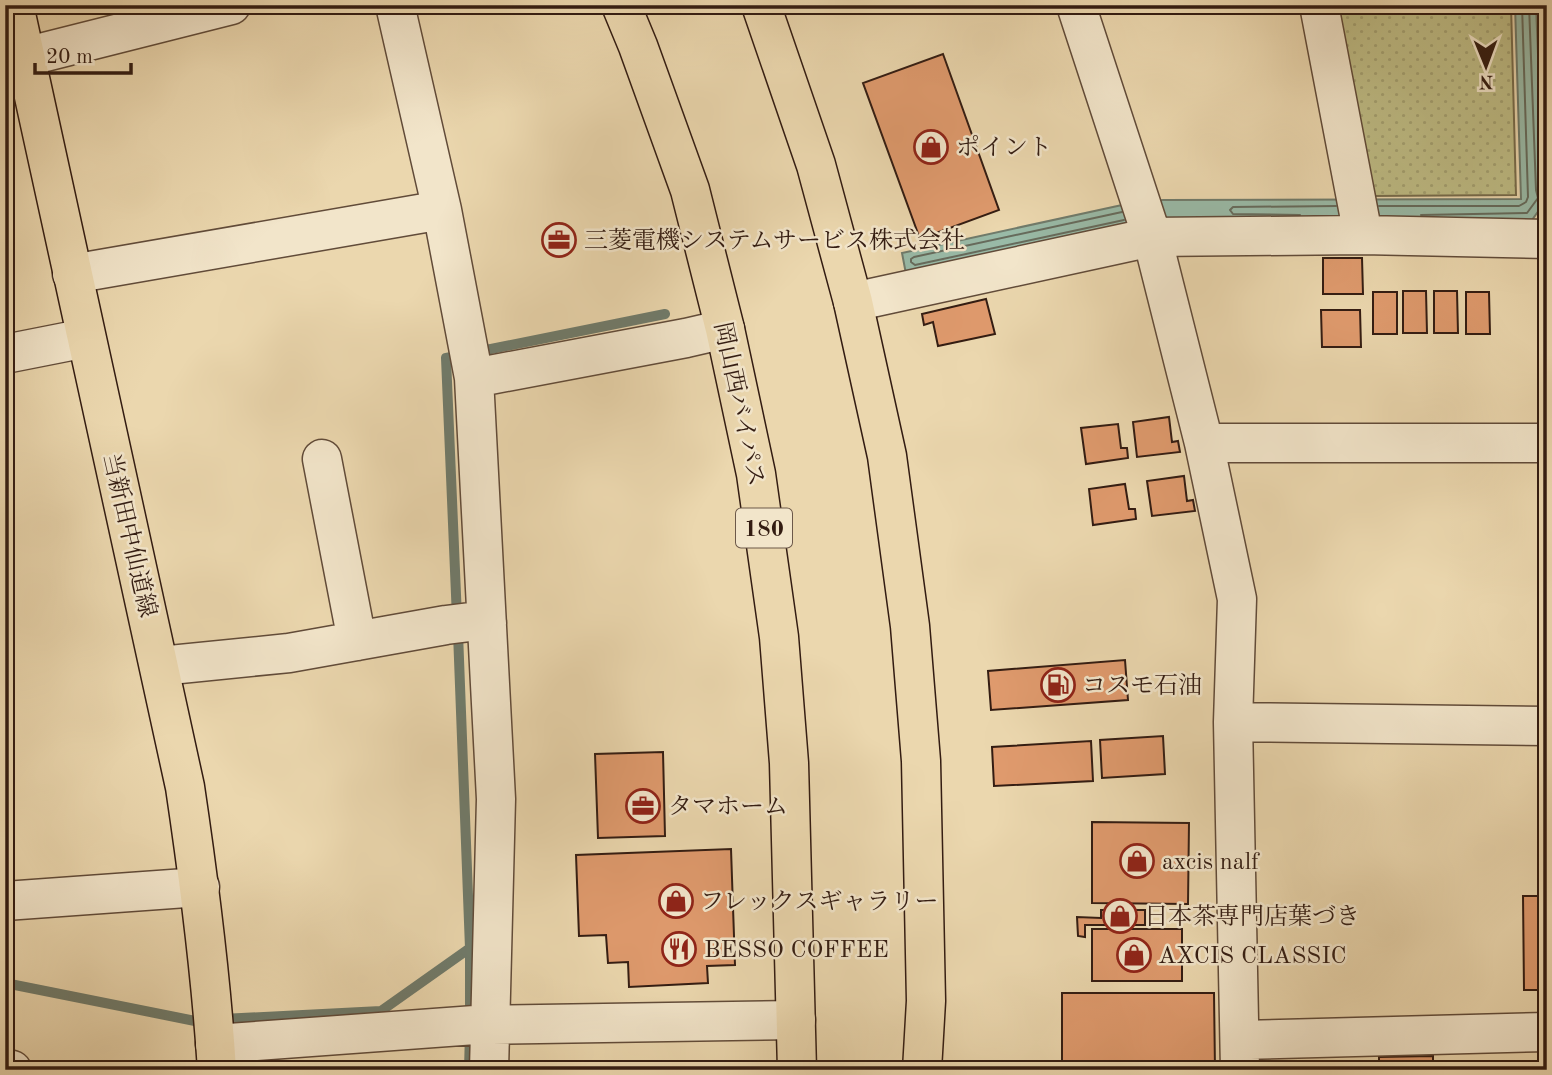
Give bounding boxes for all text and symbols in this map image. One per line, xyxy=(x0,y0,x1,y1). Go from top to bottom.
scale bar xyxy=(35,32,131,76)
north arrow xyxy=(1450,32,1520,102)
text: 20 m xyxy=(46,47,93,68)
text: N xyxy=(1478,71,1494,90)
shop icon: ポイント xyxy=(912,128,950,166)
place label: ポイント xyxy=(956,135,1052,161)
office icon: 三菱電機システムサービス株式会社 xyxy=(540,221,578,259)
place label: 三菱電機システムサービス株式会社 xyxy=(584,227,965,254)
street label: 岡山西バイパス xyxy=(709,320,769,489)
street label: 当新田中仙道線 xyxy=(97,450,162,620)
road number: 180 xyxy=(736,508,792,548)
fuel station icon: コスモ石油 xyxy=(1039,666,1077,704)
place label: コスモ石油 xyxy=(1082,673,1202,699)
office icon: タマホーム xyxy=(624,787,662,825)
place label: タマホーム xyxy=(668,795,788,820)
shop icon: axcis nalf xyxy=(1118,842,1156,880)
place label: axcis nalf xyxy=(1162,851,1260,875)
shop icon: フレックスギャラリー xyxy=(657,882,695,920)
place label: フレックスギャラリー xyxy=(700,890,939,915)
shop icon: 日本茶専門店葉づき xyxy=(1101,897,1139,935)
place label: 日本茶専門店葉づき xyxy=(1144,903,1360,930)
restaurant icon: BESSO COFFEE xyxy=(660,930,698,968)
shop icon: AXCIS CLASSIC xyxy=(1115,936,1153,974)
place label: BESSO COFFEE xyxy=(704,939,889,963)
place label: AXCIS CLASSIC xyxy=(1158,945,1347,969)

